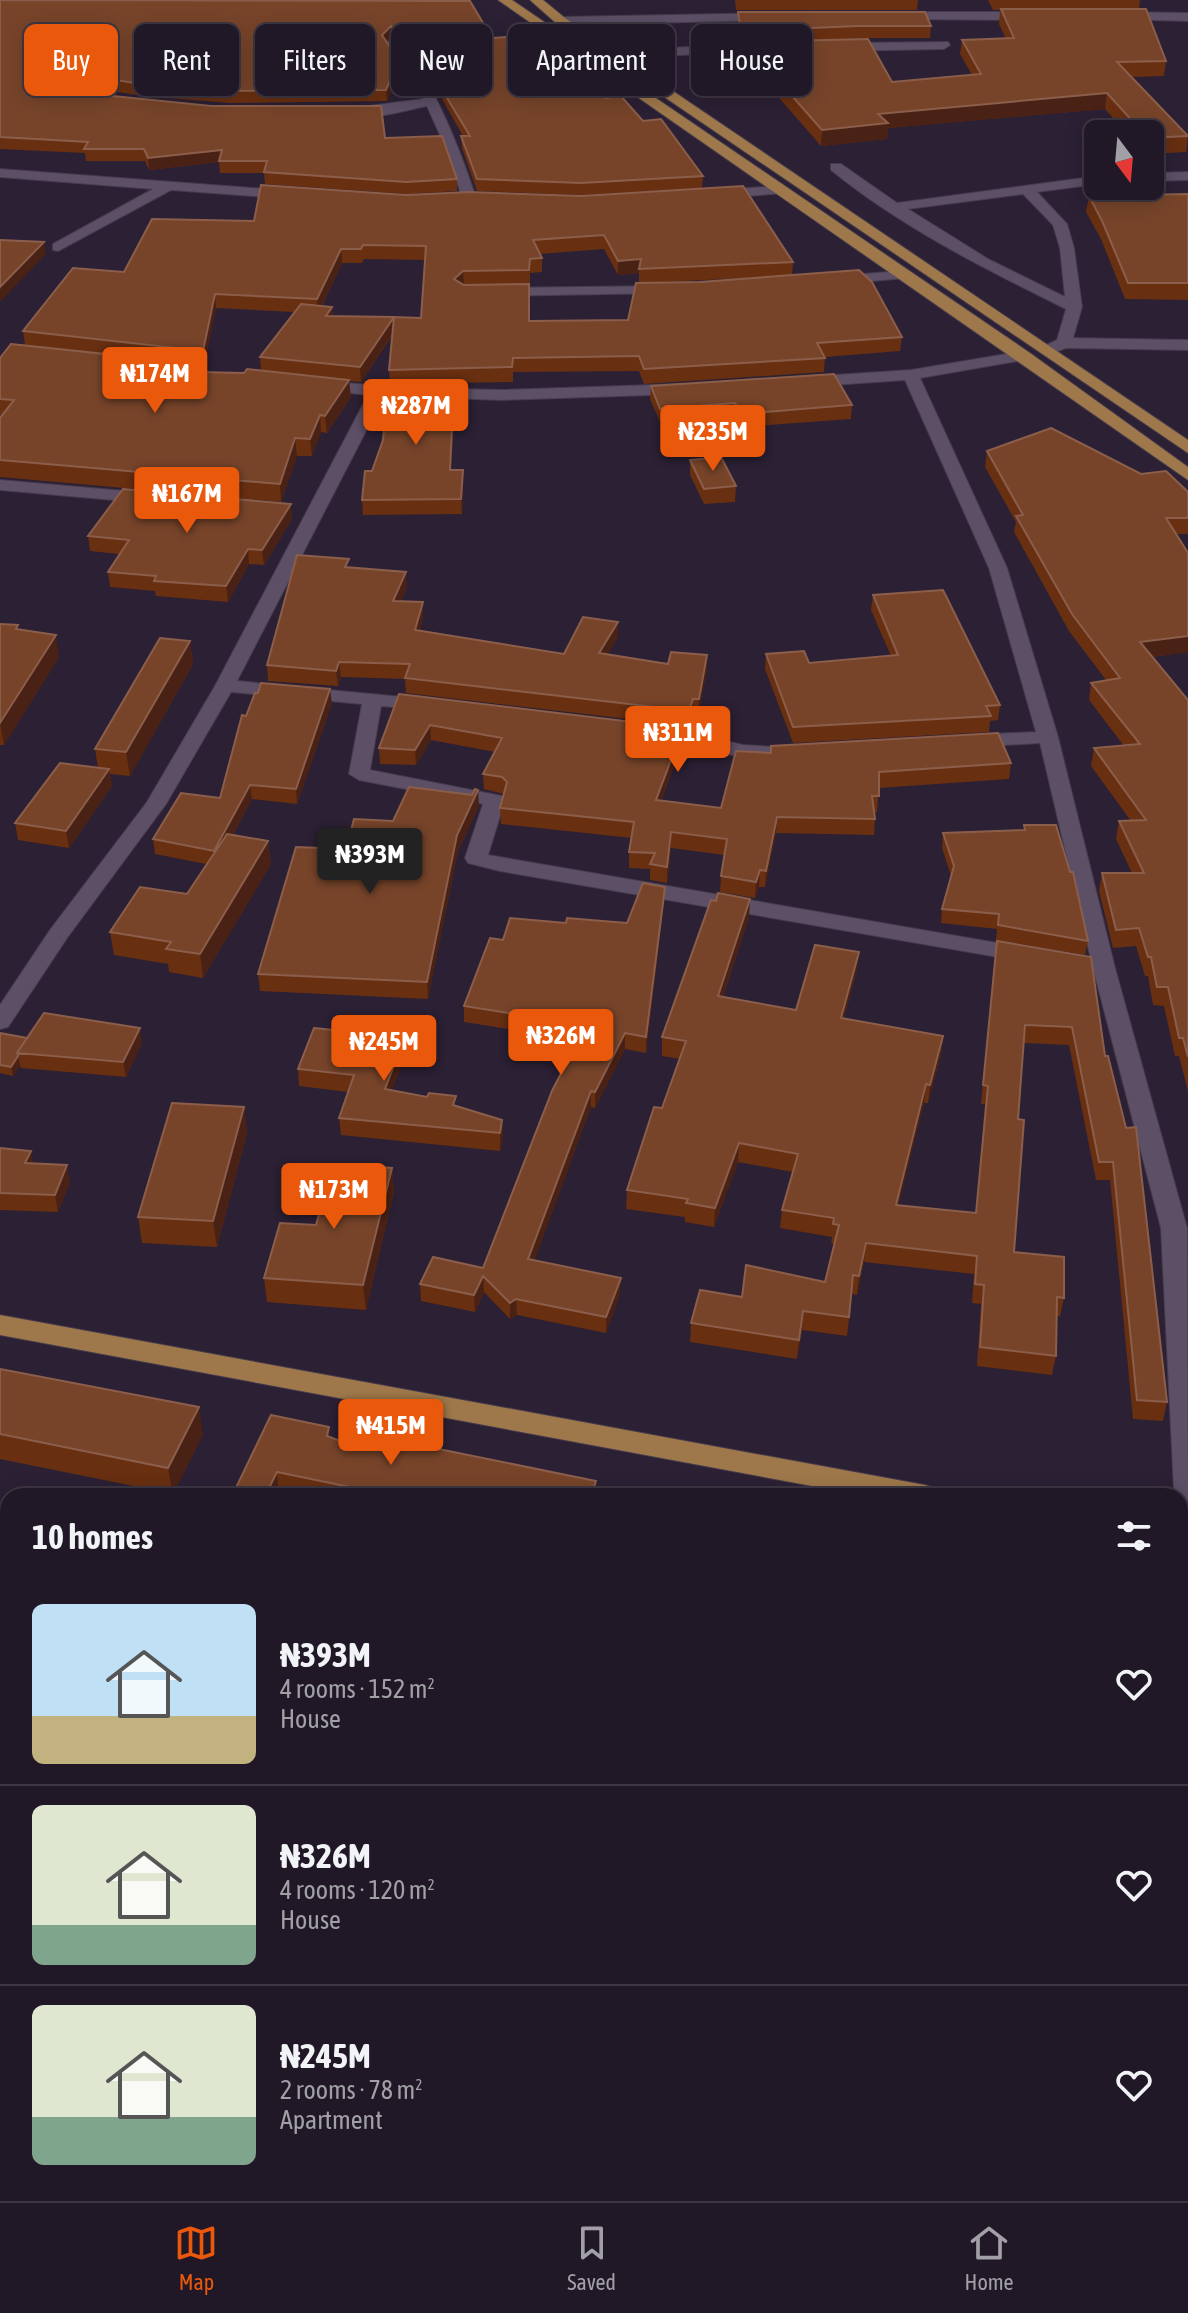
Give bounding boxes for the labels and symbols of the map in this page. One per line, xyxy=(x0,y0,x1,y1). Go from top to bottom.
north arrow xyxy=(1084,120,1164,200)
pin: ₦174M xyxy=(99,347,211,415)
pin: ₦287M xyxy=(360,379,472,447)
pin: ₦235M xyxy=(657,405,769,473)
pin: ₦167M xyxy=(131,467,243,535)
pin: ₦311M xyxy=(622,706,734,774)
pin: ₦393M xyxy=(314,828,426,896)
pin: ₦326M xyxy=(505,1009,617,1077)
pin: ₦245M xyxy=(328,1015,440,1083)
pin: ₦173M xyxy=(278,1163,390,1231)
pin: ₦415M xyxy=(335,1399,447,1467)

